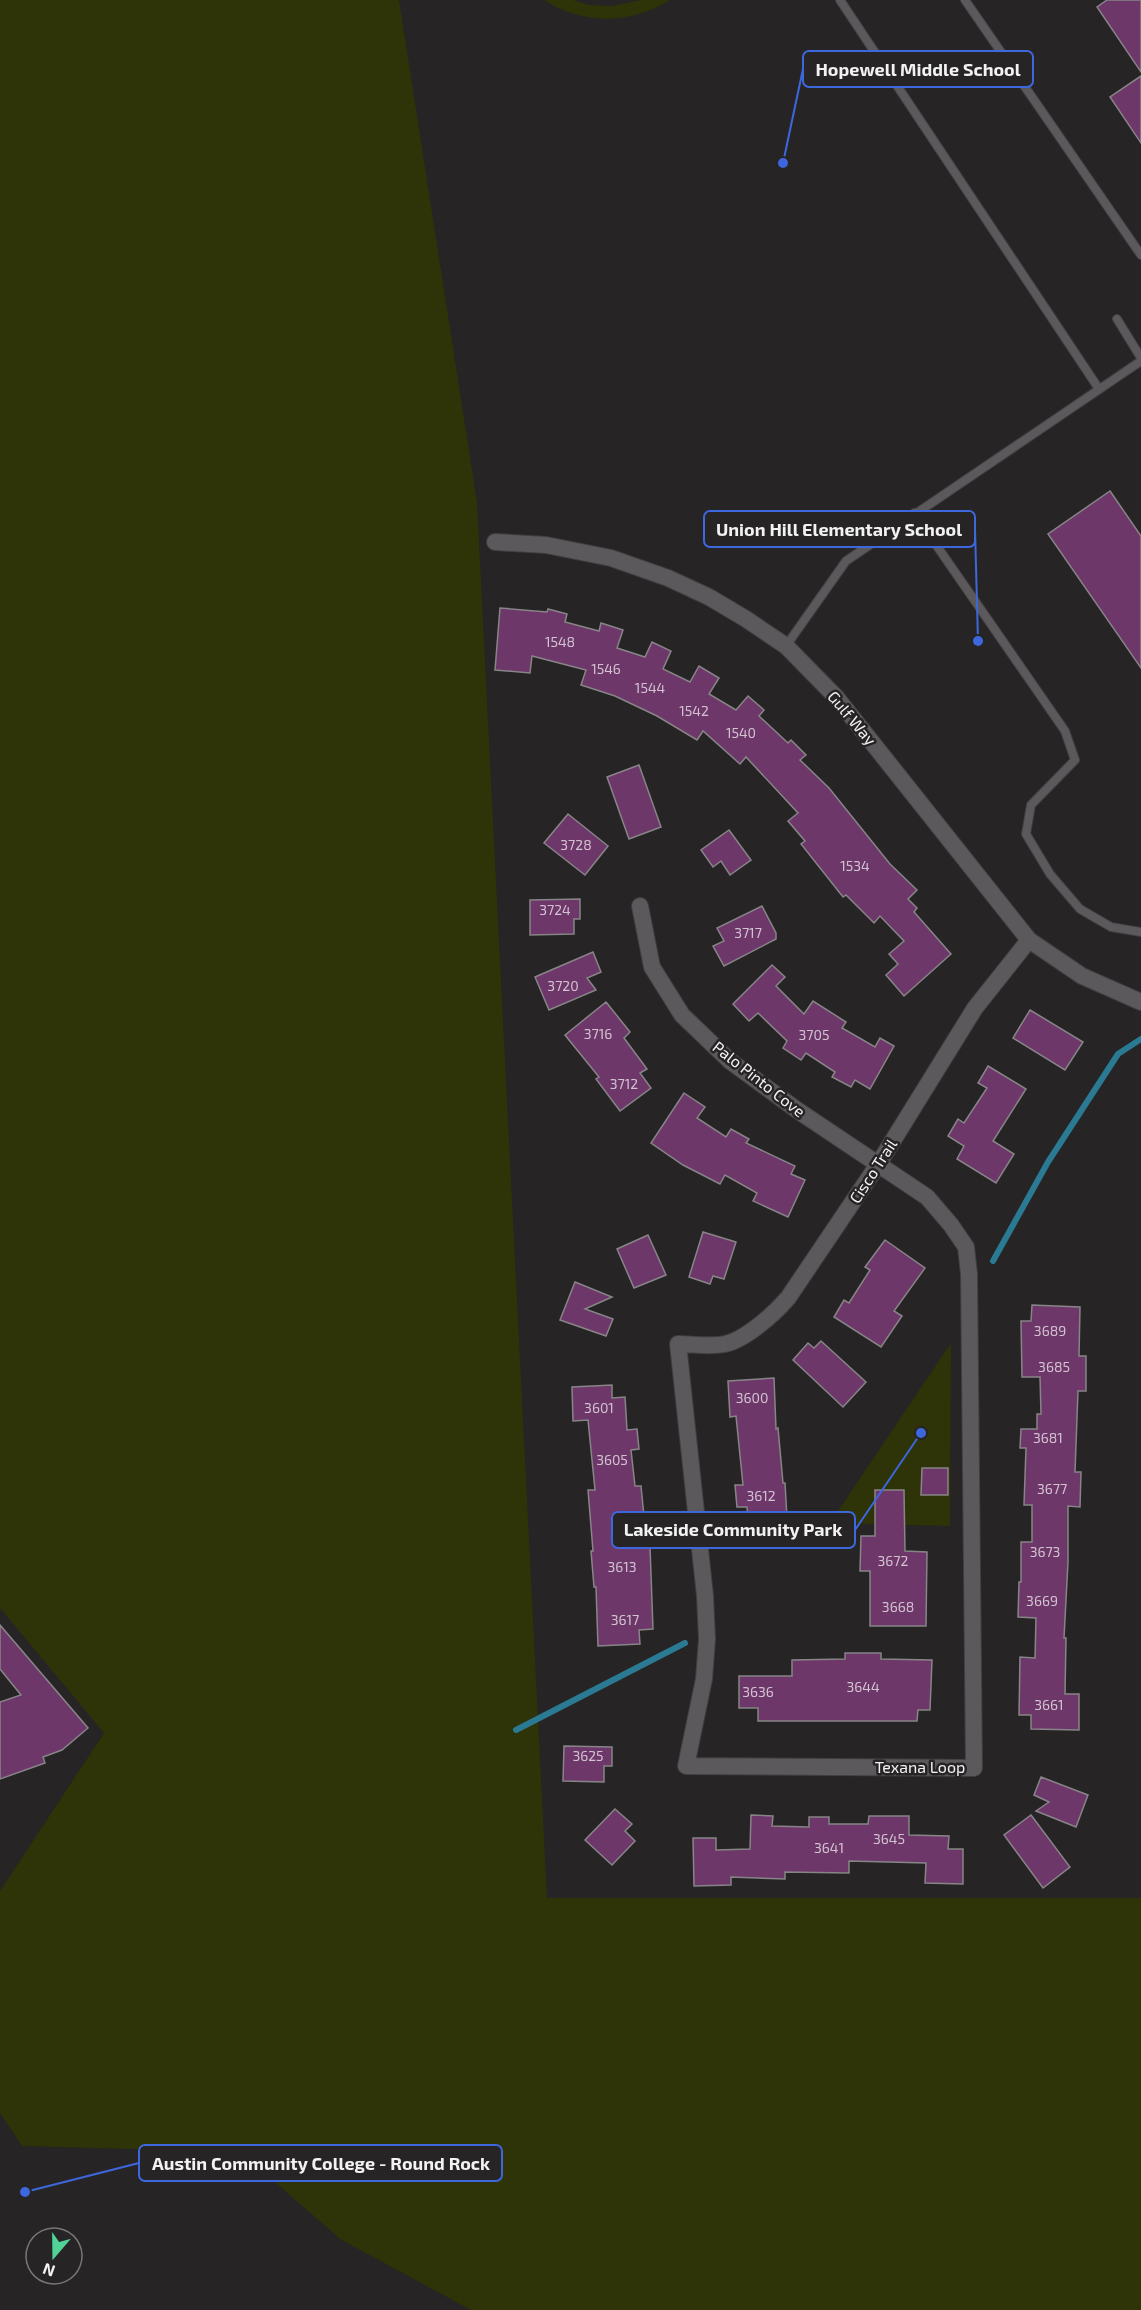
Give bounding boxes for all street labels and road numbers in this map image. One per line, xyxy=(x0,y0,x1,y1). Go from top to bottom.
street label: Gulf Way xyxy=(824,687,881,749)
street label: Palo Pinto Cove xyxy=(709,1037,809,1121)
street label: Cisco Trail xyxy=(845,1135,901,1206)
street label: Texana Loop xyxy=(875,1757,965,1776)

